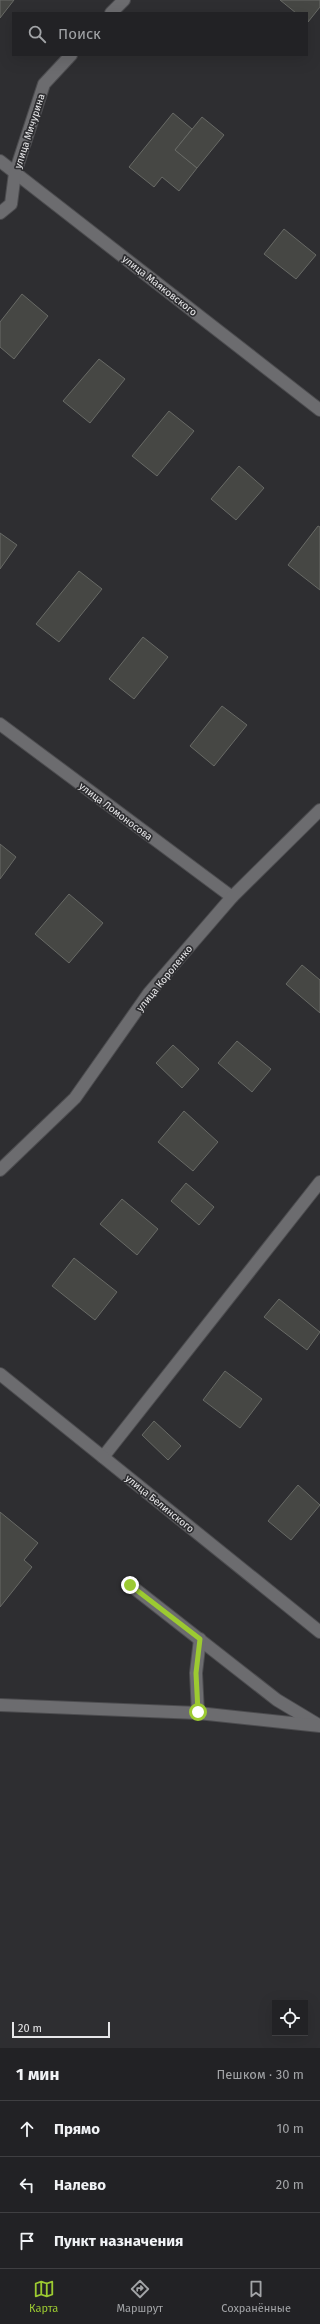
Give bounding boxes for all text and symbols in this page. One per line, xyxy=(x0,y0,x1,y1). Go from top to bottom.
search box xyxy=(12,12,308,56)
icon: search xyxy=(26,23,48,45)
text: Поиск xyxy=(58,25,101,43)
street label: улица Мичурина xyxy=(12,92,48,170)
street label: улица Маяковского xyxy=(120,253,199,319)
street label: улица Ломоносова xyxy=(76,780,154,843)
street label: улица Короленко xyxy=(134,943,195,1014)
street label: улица Белинского xyxy=(123,1472,196,1535)
route end xyxy=(121,1576,139,1594)
route start xyxy=(189,1703,207,1721)
map controls xyxy=(272,2000,308,2036)
button: locate xyxy=(272,2000,308,2036)
scale bar xyxy=(12,2020,110,2039)
text: 20 m xyxy=(18,2022,42,2035)
text: 1 мин xyxy=(16,2064,59,2085)
text: Пешком · 30 m xyxy=(217,2067,304,2082)
icon: ahead xyxy=(16,2118,38,2140)
text: Прямо xyxy=(54,2120,100,2138)
text: 10 m xyxy=(277,2121,304,2136)
icon: left xyxy=(16,2174,38,2196)
text: Налево xyxy=(54,2176,106,2194)
text: 20 m xyxy=(276,2177,304,2192)
icon: arrive xyxy=(16,2230,38,2252)
text: Пункт назначения xyxy=(54,2232,183,2250)
tab: Карта xyxy=(29,2278,58,2315)
tab: Маршрут xyxy=(116,2278,163,2315)
tab: Сохранённые xyxy=(221,2278,291,2315)

